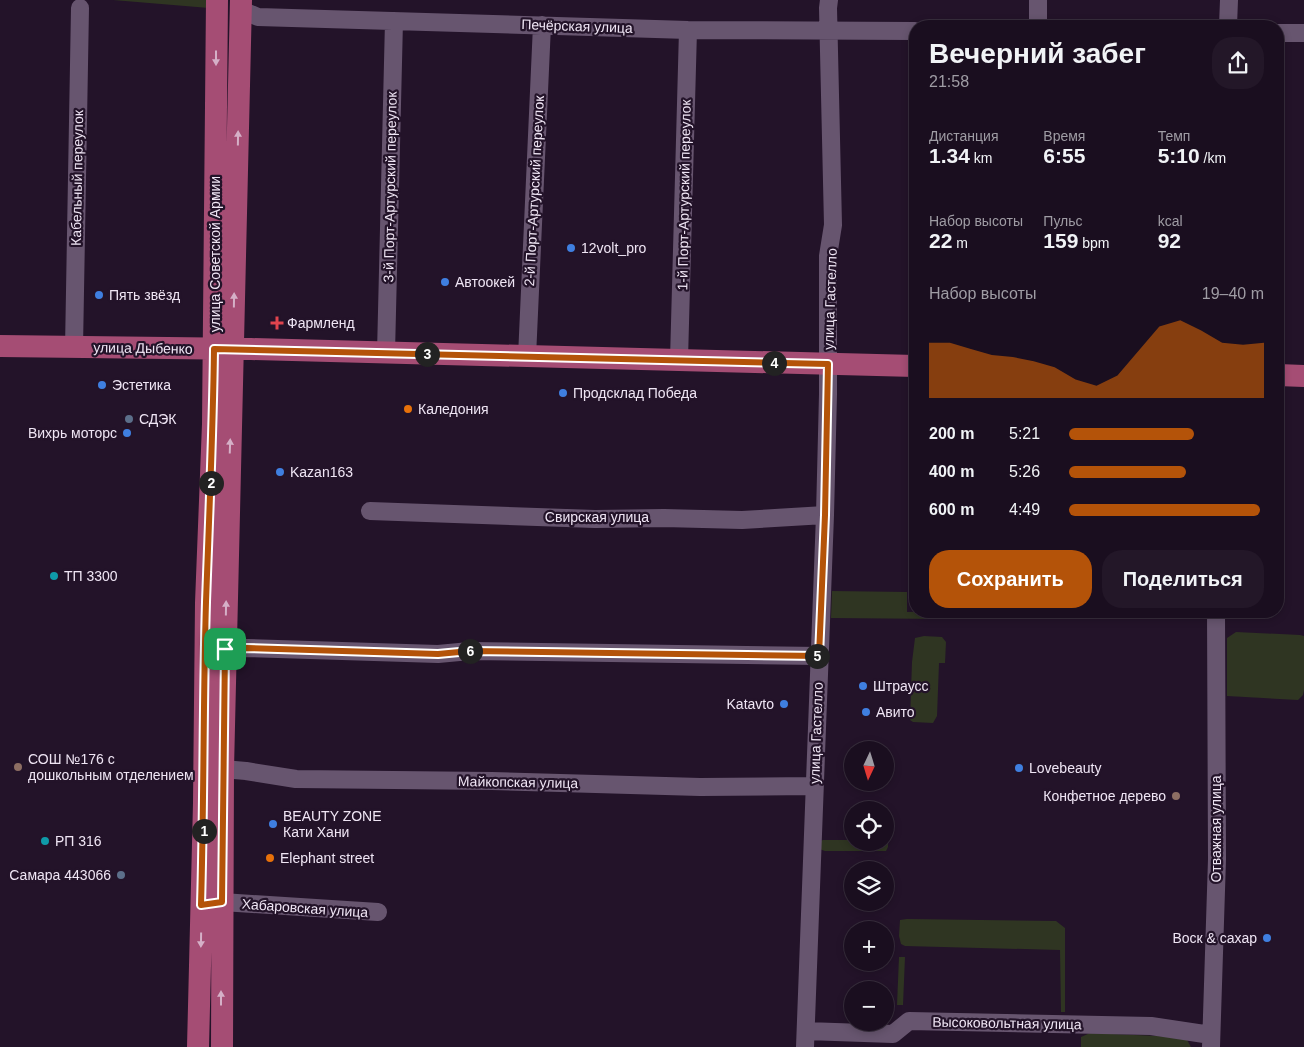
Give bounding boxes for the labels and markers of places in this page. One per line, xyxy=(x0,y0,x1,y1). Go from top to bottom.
place label: 12volt_pro xyxy=(581,240,647,256)
marker: 12volt_pro xyxy=(565,242,577,254)
place label: Автоокей xyxy=(455,274,515,290)
marker: Автоокей xyxy=(439,276,451,288)
place label: Пять звёзд xyxy=(109,287,180,303)
marker: Пять звёзд xyxy=(93,289,105,301)
place label: Фармленд xyxy=(287,315,355,331)
marker: Фармленд xyxy=(271,317,283,329)
pin: 3 xyxy=(414,342,440,366)
pin: 4 xyxy=(762,350,786,376)
place label: Эстетика xyxy=(112,377,171,393)
marker: Эстетика xyxy=(96,379,108,391)
place label: Продсклад Победа xyxy=(573,385,697,401)
marker: Продсклад Победа xyxy=(557,387,569,399)
place label: Каледония xyxy=(418,401,489,417)
marker: Каледония xyxy=(402,403,414,415)
place label: СДЭК xyxy=(139,411,177,427)
marker: СДЭК xyxy=(123,413,135,425)
place label: Вихрь моторс xyxy=(28,425,117,441)
marker: Вихрь моторс xyxy=(121,427,133,439)
place label: Kazan163 xyxy=(290,464,353,480)
marker: Kazan163 xyxy=(274,466,286,478)
pin: 2 xyxy=(198,470,224,496)
place label: ТП 3300 xyxy=(64,568,118,584)
marker: ТП 3300 xyxy=(48,570,60,582)
pin xyxy=(204,628,246,670)
pin: 6 xyxy=(458,638,482,664)
pin: 5 xyxy=(804,644,830,668)
place label: Штраусс xyxy=(873,678,929,694)
marker: Штраусс xyxy=(857,680,869,692)
place label: Katavto xyxy=(727,696,774,712)
marker: Katavto xyxy=(778,698,790,710)
place label: Авито xyxy=(876,704,915,720)
marker: Авито xyxy=(860,706,872,718)
place label: СОШ №176 с дошкольным отделением xyxy=(28,751,194,783)
place label: Lovebeauty xyxy=(1029,760,1101,776)
marker: СОШ №176 с дошкольным отделением xyxy=(12,761,24,773)
marker: Lovebeauty xyxy=(1013,762,1025,774)
place label: Конфетное дерево xyxy=(1043,788,1166,804)
marker: Конфетное дерево xyxy=(1170,790,1182,802)
place label: BEAUTY ZONE Кати Хани xyxy=(283,808,382,840)
pin: 1 xyxy=(192,818,216,844)
marker: BEAUTY ZONE Кати Хани xyxy=(267,818,279,830)
place label: РП 316 xyxy=(55,833,102,849)
marker: РП 316 xyxy=(39,835,51,847)
place label: Elephant street xyxy=(280,850,374,866)
marker: Elephant street xyxy=(264,852,276,864)
place label: Самара 443066 xyxy=(9,867,111,883)
marker: Самара 443066 xyxy=(115,869,127,881)
place label: Воск & сахар xyxy=(1172,930,1257,946)
marker: Воск & сахар xyxy=(1261,932,1273,944)

